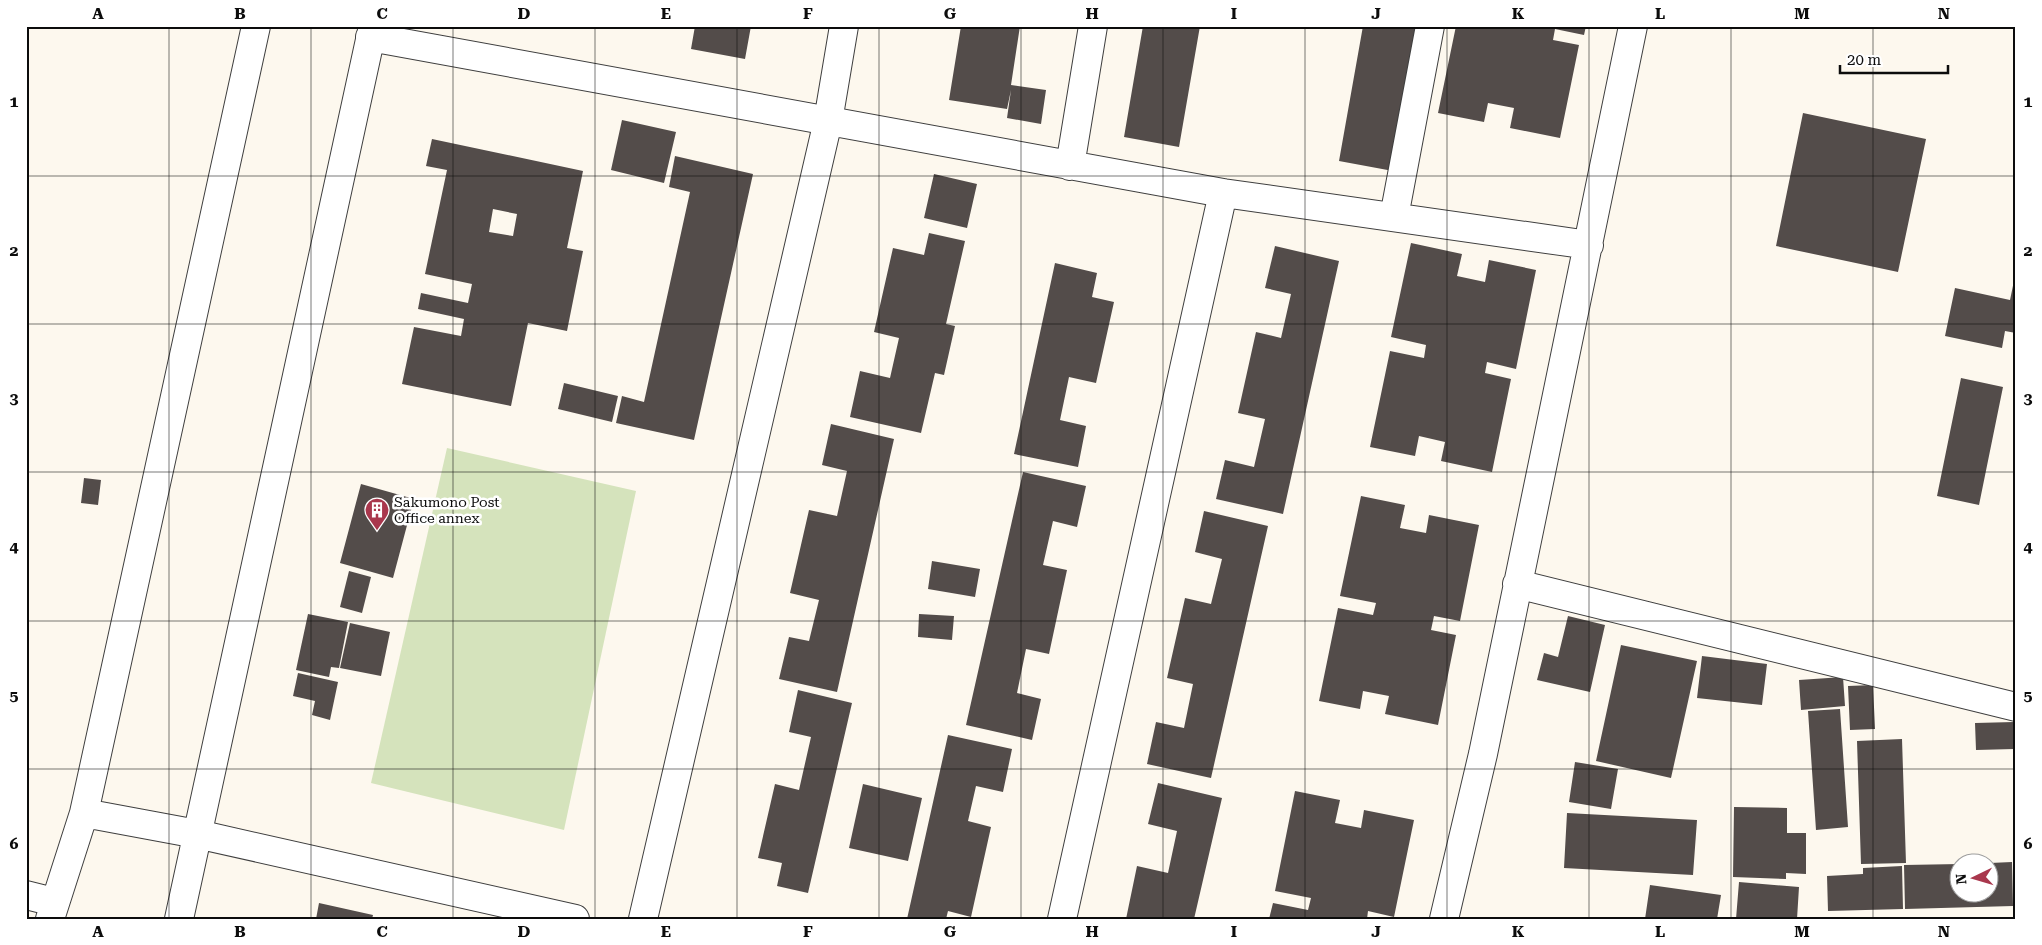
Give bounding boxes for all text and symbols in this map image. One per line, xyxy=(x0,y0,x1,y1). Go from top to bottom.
text: A xyxy=(92,4,104,23)
text: B xyxy=(234,4,246,23)
text: C xyxy=(376,4,388,23)
text: D xyxy=(518,4,531,23)
text: E xyxy=(661,4,671,23)
text: F xyxy=(803,4,813,23)
text: G xyxy=(944,4,957,23)
text: H xyxy=(1085,4,1099,23)
text: I xyxy=(1231,4,1237,23)
text: J xyxy=(1371,4,1381,23)
text: K xyxy=(1512,4,1525,23)
text: L xyxy=(1655,4,1665,23)
text: M xyxy=(1794,4,1810,23)
text: N xyxy=(1938,4,1950,23)
scale bar xyxy=(1840,42,1947,74)
text: 20 m xyxy=(1847,51,1882,69)
text: 1 xyxy=(10,92,19,111)
text: 1 xyxy=(2024,92,2033,111)
text: 2 xyxy=(10,241,19,260)
text: 2 xyxy=(2024,241,2033,260)
text: 3 xyxy=(10,389,19,408)
text: 3 xyxy=(2024,389,2033,408)
place label: Sakumono Post Office annex xyxy=(394,494,500,526)
building icon: Sakumono Post Office annex xyxy=(364,497,390,531)
text: 4 xyxy=(10,537,19,556)
text: 4 xyxy=(2024,537,2033,556)
text: 5 xyxy=(10,686,19,705)
text: 5 xyxy=(2024,686,2033,705)
text: 6 xyxy=(10,834,19,853)
text: 6 xyxy=(2024,834,2033,853)
north arrow xyxy=(1950,852,2000,902)
text: N xyxy=(1953,873,1969,885)
text: A xyxy=(92,922,104,941)
text: B xyxy=(234,922,246,941)
text: C xyxy=(376,922,388,941)
text: D xyxy=(518,922,531,941)
text: E xyxy=(661,922,671,941)
text: F xyxy=(803,922,813,941)
text: G xyxy=(944,922,957,941)
text: H xyxy=(1085,922,1099,941)
text: I xyxy=(1231,922,1237,941)
text: J xyxy=(1371,922,1381,941)
text: K xyxy=(1512,922,1525,941)
text: L xyxy=(1655,922,1665,941)
text: M xyxy=(1794,922,1810,941)
text: N xyxy=(1938,922,1950,941)

